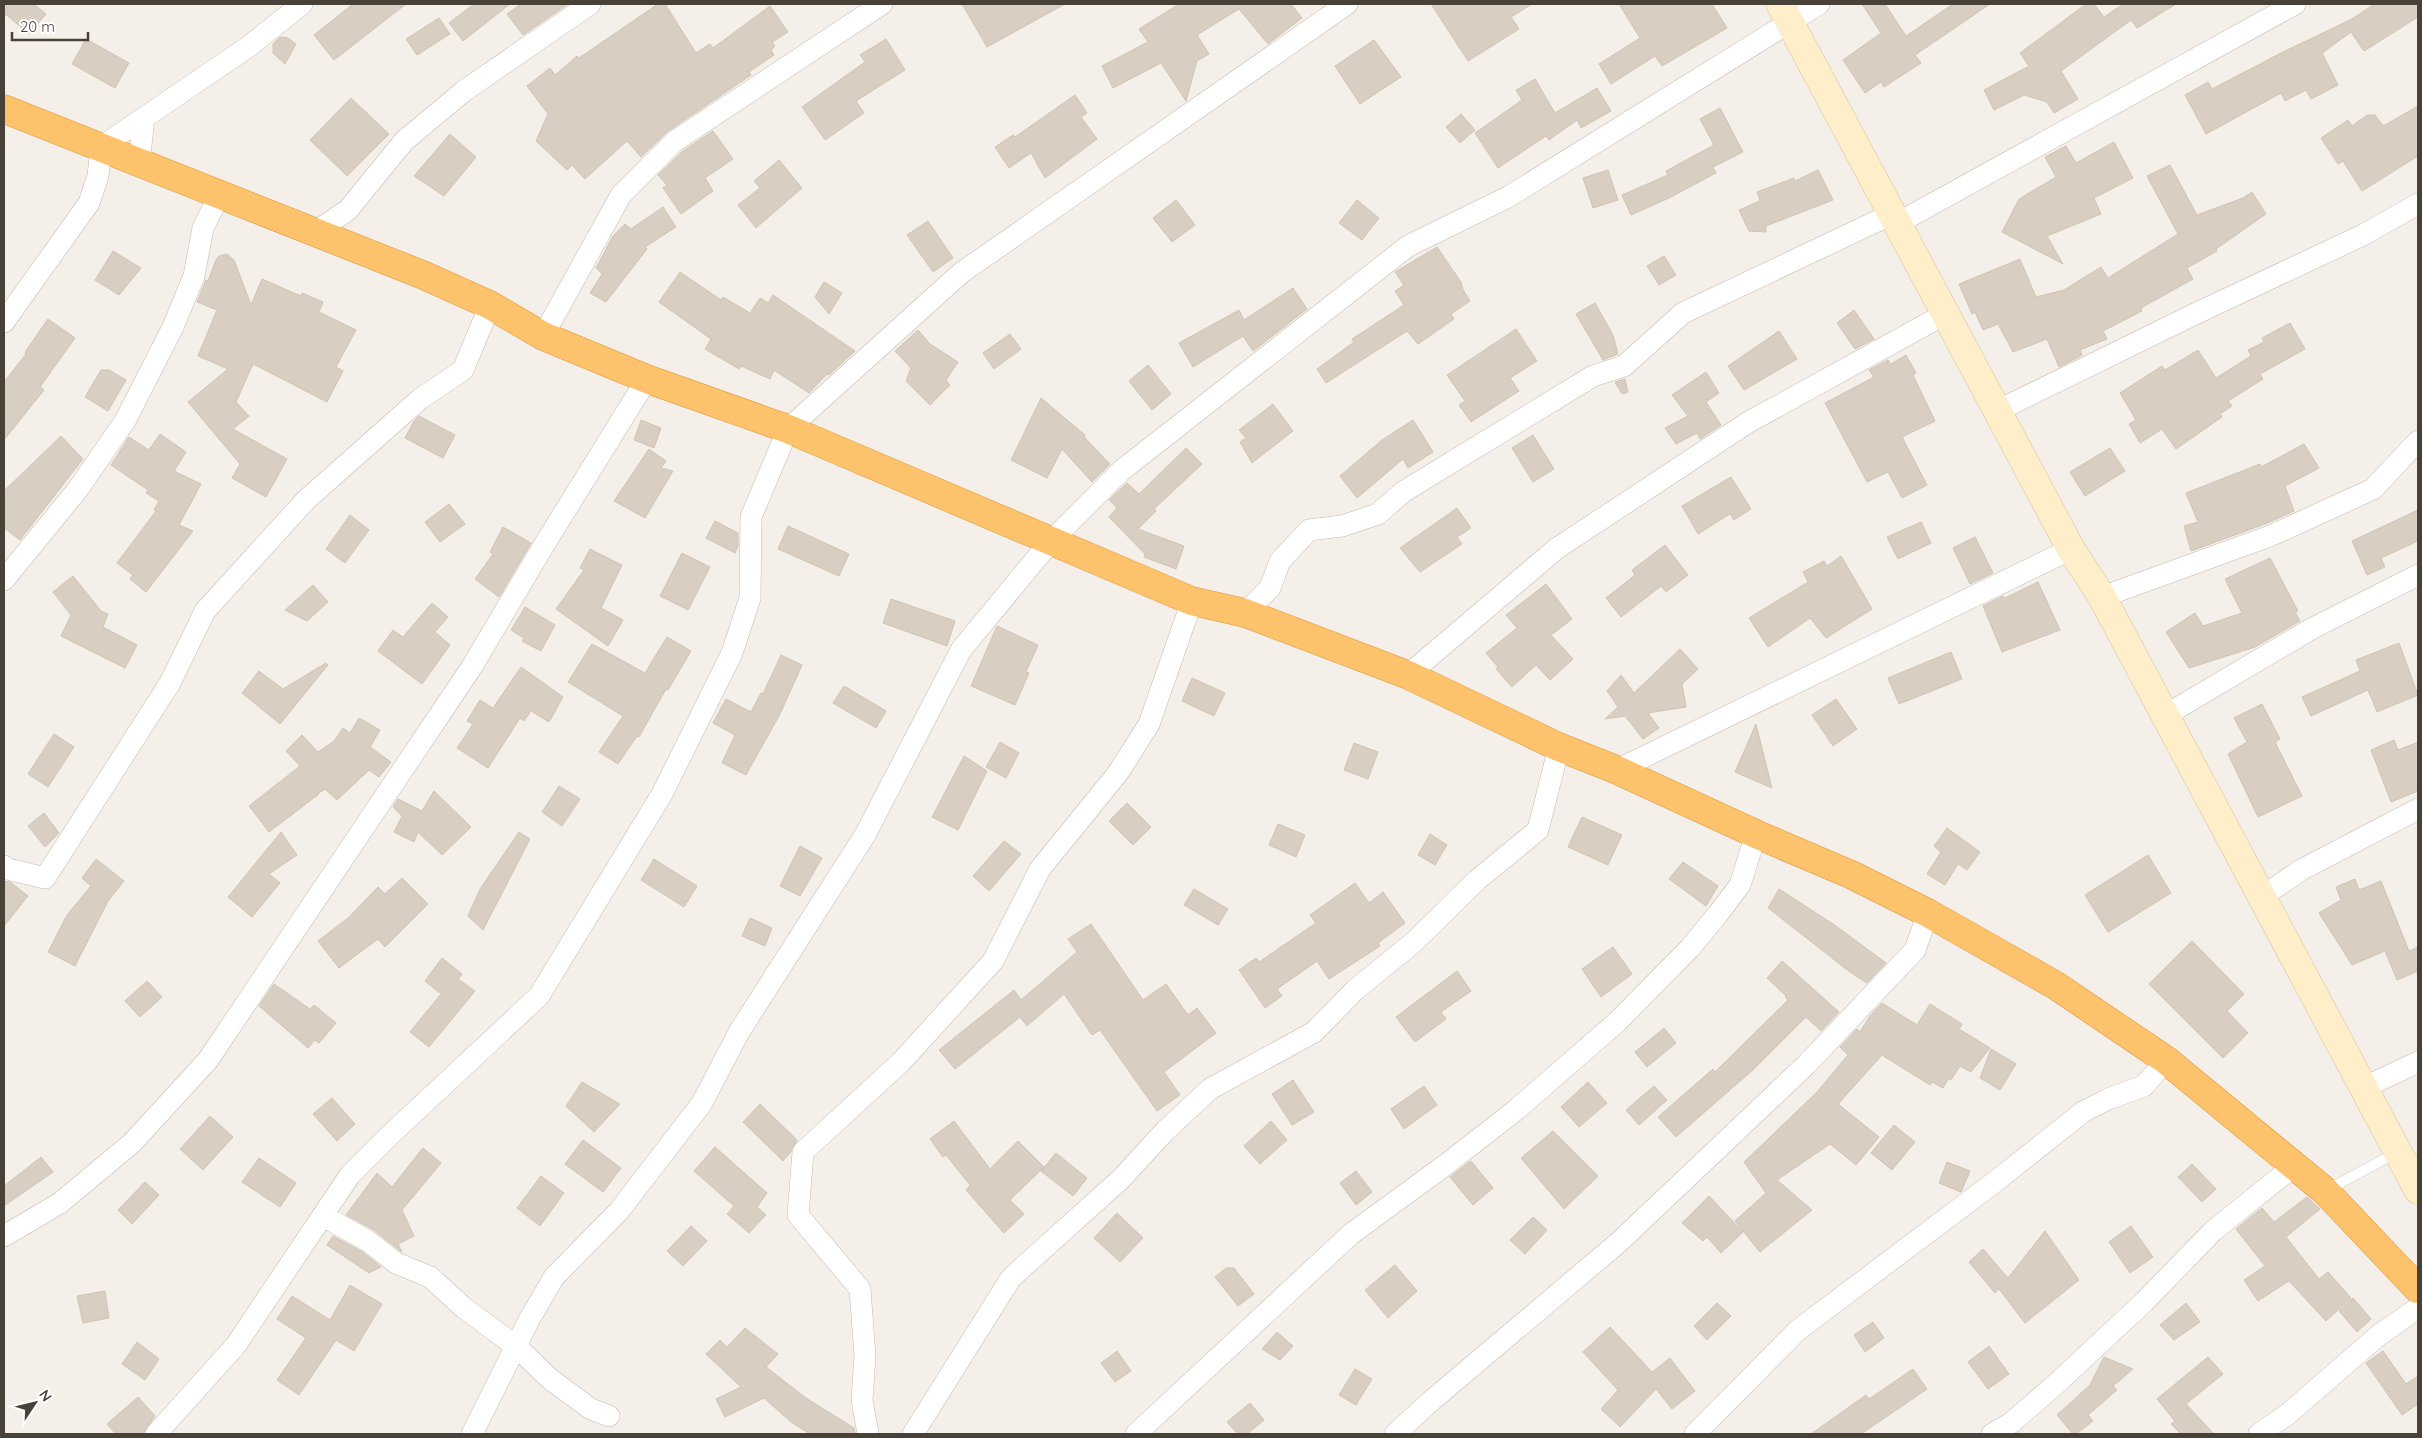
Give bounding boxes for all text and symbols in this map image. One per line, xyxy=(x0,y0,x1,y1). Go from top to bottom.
scale bar xyxy=(12,10,89,42)
text: 20 m xyxy=(20,17,55,36)
north arrow xyxy=(10,1378,60,1428)
text: N xyxy=(35,1386,56,1405)

